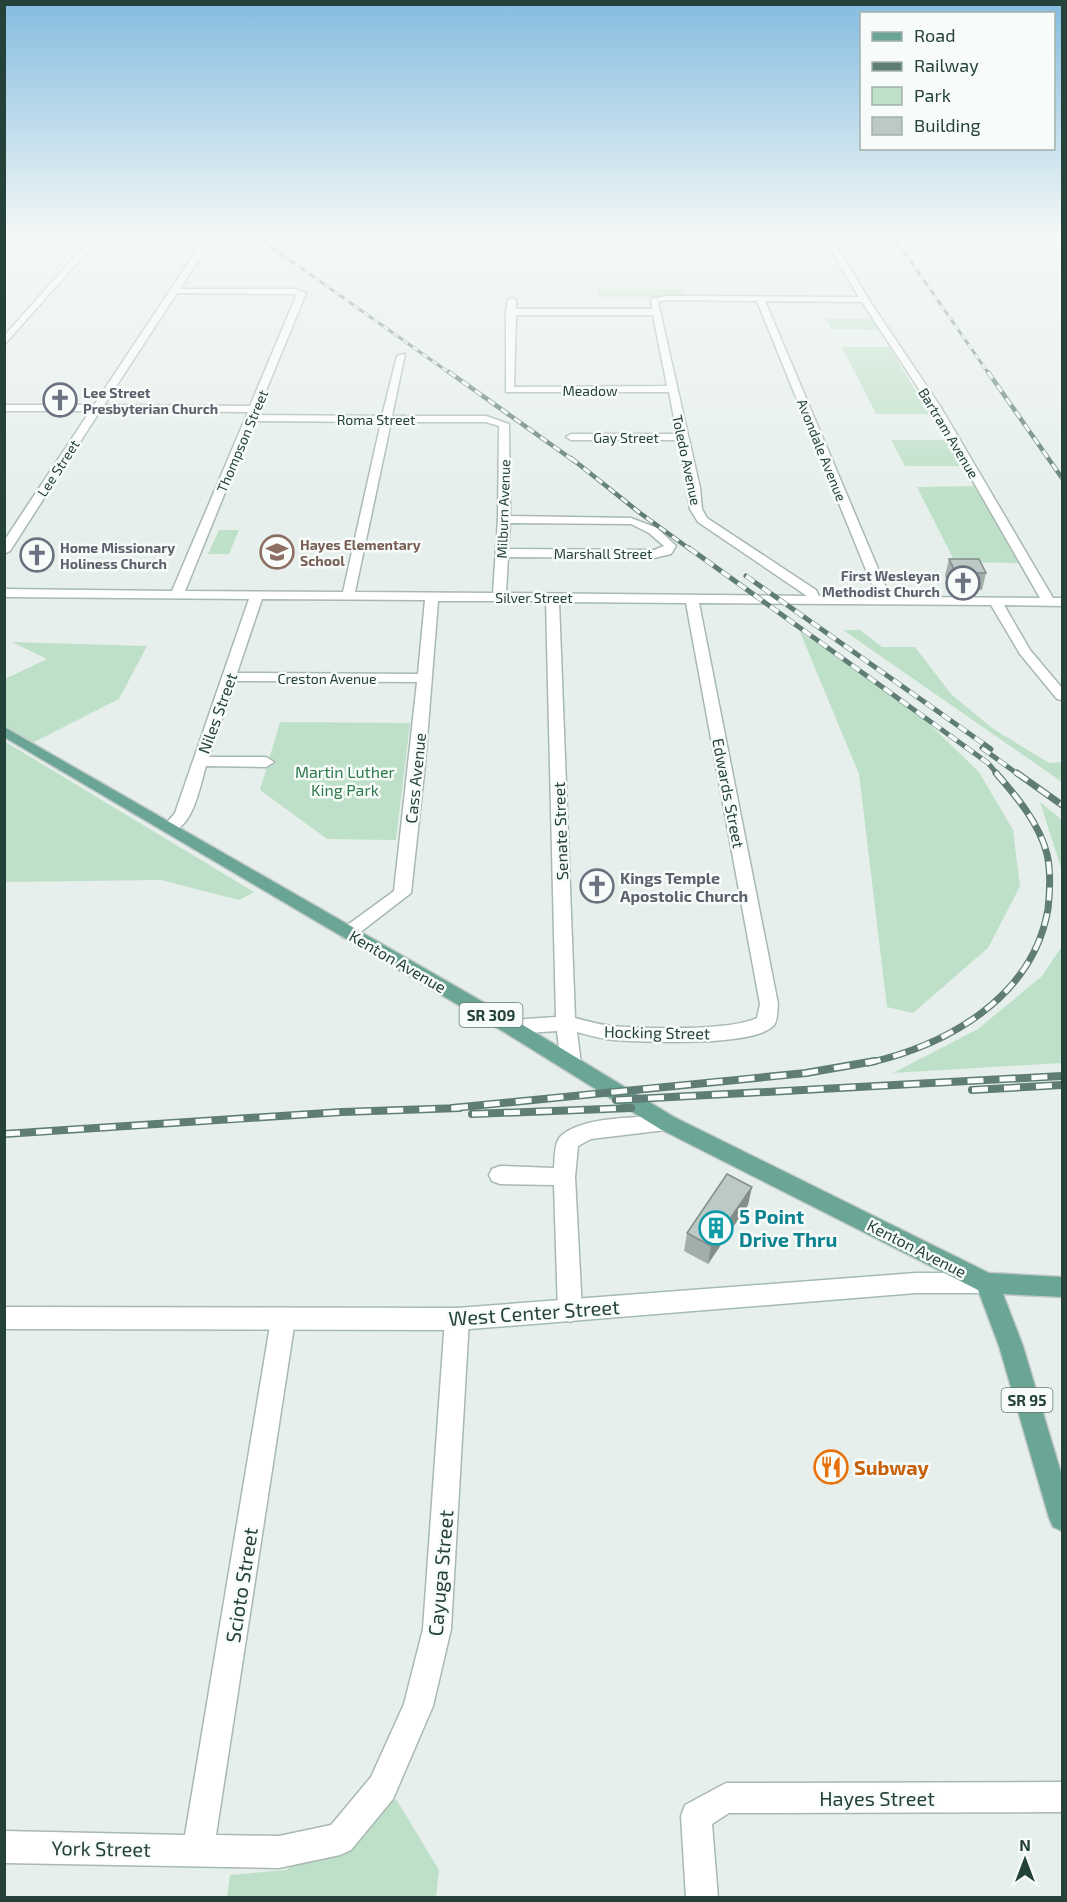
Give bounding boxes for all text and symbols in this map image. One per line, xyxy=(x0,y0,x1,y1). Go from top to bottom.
legend xyxy=(860,12,1055,150)
text: Road xyxy=(914,24,955,46)
text: Railway xyxy=(914,54,979,76)
text: Park xyxy=(914,84,951,106)
text: Building xyxy=(914,114,981,136)
church icon: Lee Street Presbyterian Church xyxy=(42,382,78,418)
street label: Meadow xyxy=(563,382,618,399)
place label: Lee Street Presbyterian Church xyxy=(83,384,218,417)
street label: Bartram Avenue xyxy=(915,385,983,481)
street label: Thompson Street xyxy=(213,387,271,495)
street label: Avondale Avenue xyxy=(794,396,850,504)
street label: Roma Street xyxy=(337,411,415,428)
street label: Toledo Avenue xyxy=(669,413,705,507)
street label: Gay Street xyxy=(593,429,659,446)
street label: Lee Street xyxy=(33,436,83,500)
street label: Milburn Avenue xyxy=(493,459,513,559)
school or university icon: Hayes Elementary School xyxy=(259,534,295,570)
place label: Hayes Elementary School xyxy=(300,536,421,569)
church icon: Home Missionary Holiness Church xyxy=(19,537,55,573)
place label: Home Missionary Holiness Church xyxy=(60,539,175,572)
street label: Marshall Street xyxy=(554,545,652,562)
church icon: First Wesleyan Methodist Church xyxy=(945,565,981,601)
place label: First Wesleyan Methodist Church xyxy=(822,567,940,600)
street label: Silver Street xyxy=(495,589,573,606)
street label: Niles Street xyxy=(194,670,240,756)
street label: Creston Avenue xyxy=(277,670,377,687)
street label: Cass Avenue xyxy=(401,732,429,824)
street label: Edwards Street xyxy=(709,736,749,850)
park label: Martin Luther King Park xyxy=(295,762,396,799)
street label: Senate Street xyxy=(549,782,571,880)
church icon: Kings Temple Apostolic Church xyxy=(579,868,615,904)
place label: Kings Temple Apostolic Church xyxy=(620,868,748,905)
street label: Kenton Avenue xyxy=(346,926,450,996)
road number: SR 309 xyxy=(460,1003,522,1027)
street label: Hocking Street xyxy=(604,1022,710,1042)
place label: 5 Point Drive Thru xyxy=(739,1204,837,1251)
building icon: 5 Point Drive Thru xyxy=(698,1210,734,1246)
street label: Kenton Avenue xyxy=(864,1215,970,1281)
street label: West Center Street xyxy=(448,1294,621,1330)
road number: SR 95 xyxy=(1002,1388,1052,1412)
restaurant icon: Subway xyxy=(813,1449,849,1485)
place label: Subway xyxy=(854,1455,930,1480)
street label: Cayuga Street xyxy=(423,1509,457,1637)
street label: Scioto Street xyxy=(220,1525,262,1644)
street label: Hayes Street xyxy=(819,1786,935,1810)
north arrow xyxy=(995,1830,1055,1890)
street label: York Street xyxy=(51,1835,151,1861)
text: N xyxy=(1019,1835,1031,1854)

